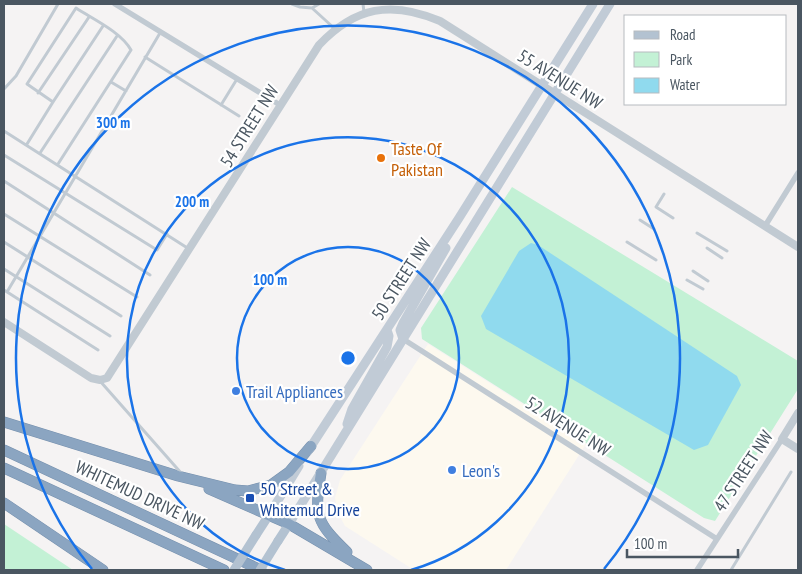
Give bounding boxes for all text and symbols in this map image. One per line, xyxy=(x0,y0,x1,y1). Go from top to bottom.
legend xyxy=(624,15,787,105)
text: Road xyxy=(670,25,696,44)
street label: 55 AVENUE NW xyxy=(513,44,607,114)
text: Park xyxy=(670,50,692,69)
text: Water xyxy=(670,75,701,94)
street label: 54 STREET NW xyxy=(215,81,283,171)
text: 300 m xyxy=(96,113,130,132)
place label: Taste Of Pakistan xyxy=(391,137,443,181)
marker: Taste Of Pakistan xyxy=(375,152,387,164)
text: 200 m xyxy=(175,192,209,211)
street label: 50 STREET NW xyxy=(366,234,436,324)
text: 100 m xyxy=(253,270,287,289)
centre of rings xyxy=(339,349,357,367)
place label: Trail Appliances xyxy=(246,380,343,403)
marker: Trail Appliances xyxy=(230,385,242,397)
street label: 52 AVENUE NW xyxy=(521,391,615,461)
street label: 47 STREET NW xyxy=(708,426,778,516)
street label: WHITEMUD DRIVE NW xyxy=(72,455,208,535)
place label: Leon's xyxy=(462,459,500,482)
marker: Leon's xyxy=(446,464,458,476)
place label: 50 Street & Whitemud Drive xyxy=(260,477,360,521)
marker: 50 Street & Whitemud Drive xyxy=(244,492,256,504)
scale bar xyxy=(627,526,738,558)
text: 100 m xyxy=(634,534,667,553)

